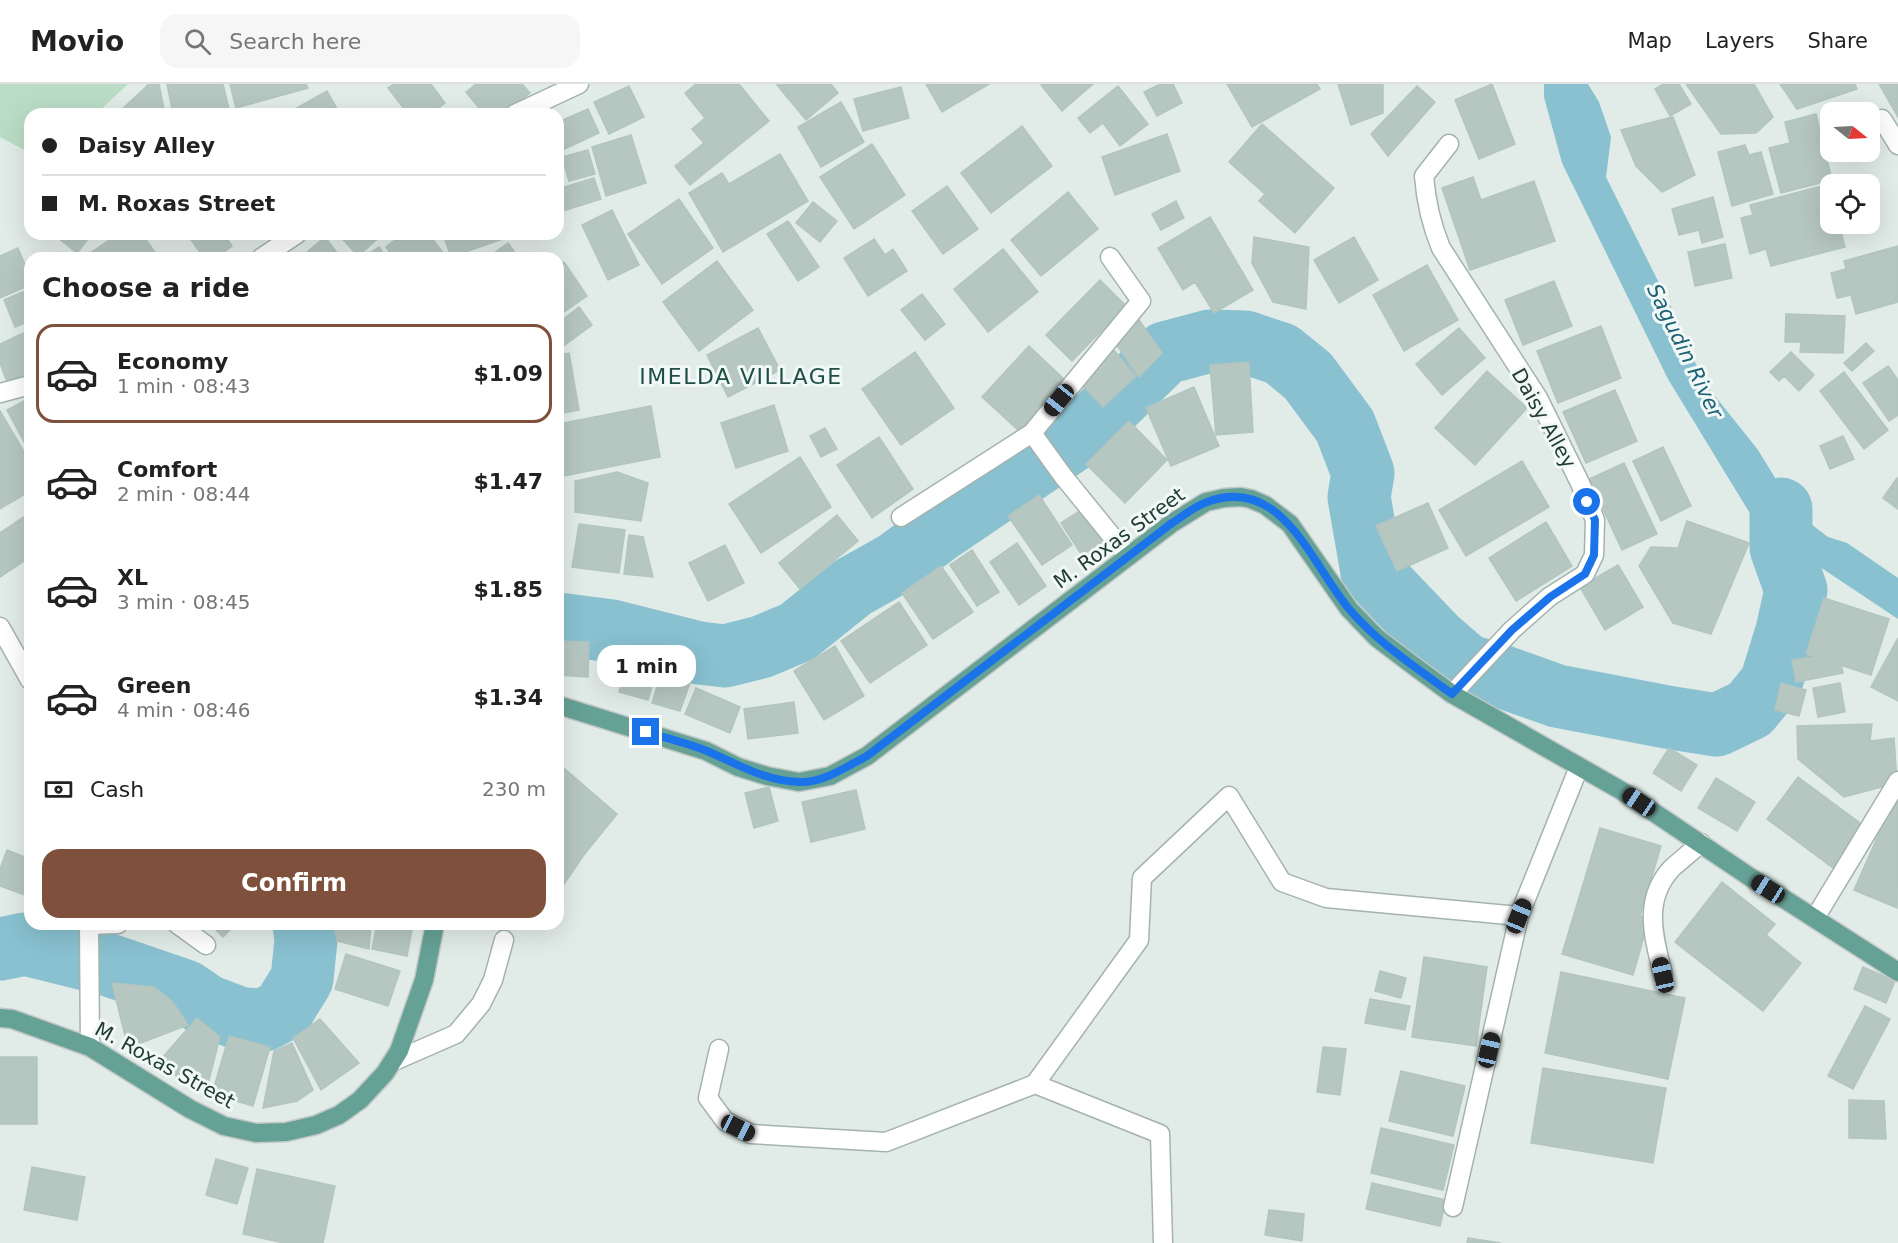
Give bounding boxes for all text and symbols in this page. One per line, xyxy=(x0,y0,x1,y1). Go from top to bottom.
search box xyxy=(160,14,580,68)
text: Movio xyxy=(30,25,124,58)
icon: search xyxy=(181,25,214,58)
text: Search here xyxy=(229,29,361,54)
text: Map xyxy=(1628,29,1672,53)
text: Layers xyxy=(1705,29,1774,53)
text: Share xyxy=(1807,29,1868,53)
north arrow xyxy=(1820,102,1880,162)
map controls xyxy=(1820,102,1880,234)
text: Daisy Alley xyxy=(78,133,215,158)
button: locate xyxy=(1820,174,1880,234)
text: M. Roxas Street xyxy=(78,191,275,216)
text: Choose a ride xyxy=(42,272,250,303)
water label: Sagudin River xyxy=(1642,280,1728,423)
icon: car xyxy=(45,347,99,401)
text: Economy xyxy=(117,349,228,374)
text: $1.09 xyxy=(473,361,543,386)
district label: IMELDA VILLAGE xyxy=(639,364,843,389)
street label: Daisy Alley xyxy=(1507,364,1581,472)
text: 1 min · 08:43 xyxy=(117,374,251,398)
car xyxy=(1041,380,1077,420)
icon: car xyxy=(45,455,99,509)
text: Comfort xyxy=(117,457,217,482)
text: $1.47 xyxy=(473,469,543,494)
text: 2 min · 08:44 xyxy=(117,482,251,506)
street label: M. Roxas Street xyxy=(1049,482,1189,594)
route start xyxy=(1573,488,1600,515)
icon: car xyxy=(45,563,99,617)
text: XL xyxy=(117,565,148,590)
text: $1.85 xyxy=(473,577,543,602)
text: 3 min · 08:45 xyxy=(117,590,251,614)
callout: 1 min xyxy=(596,645,696,687)
text: 1 min xyxy=(615,654,678,678)
icon: car xyxy=(45,671,99,725)
text: Green xyxy=(117,673,191,698)
text: $1.34 xyxy=(473,685,543,710)
text: 4 min · 08:46 xyxy=(117,698,251,722)
route end xyxy=(632,718,659,745)
icon: cash xyxy=(42,773,75,806)
text: Cash xyxy=(90,777,144,802)
text: 230 m xyxy=(482,777,546,801)
car xyxy=(1619,784,1659,820)
button: Confirm xyxy=(42,849,546,918)
car xyxy=(1748,872,1788,906)
car xyxy=(1504,896,1534,936)
car xyxy=(1650,955,1676,995)
street label: M. Roxas Street xyxy=(91,1017,239,1113)
car xyxy=(1476,1030,1502,1070)
car xyxy=(718,1112,758,1144)

